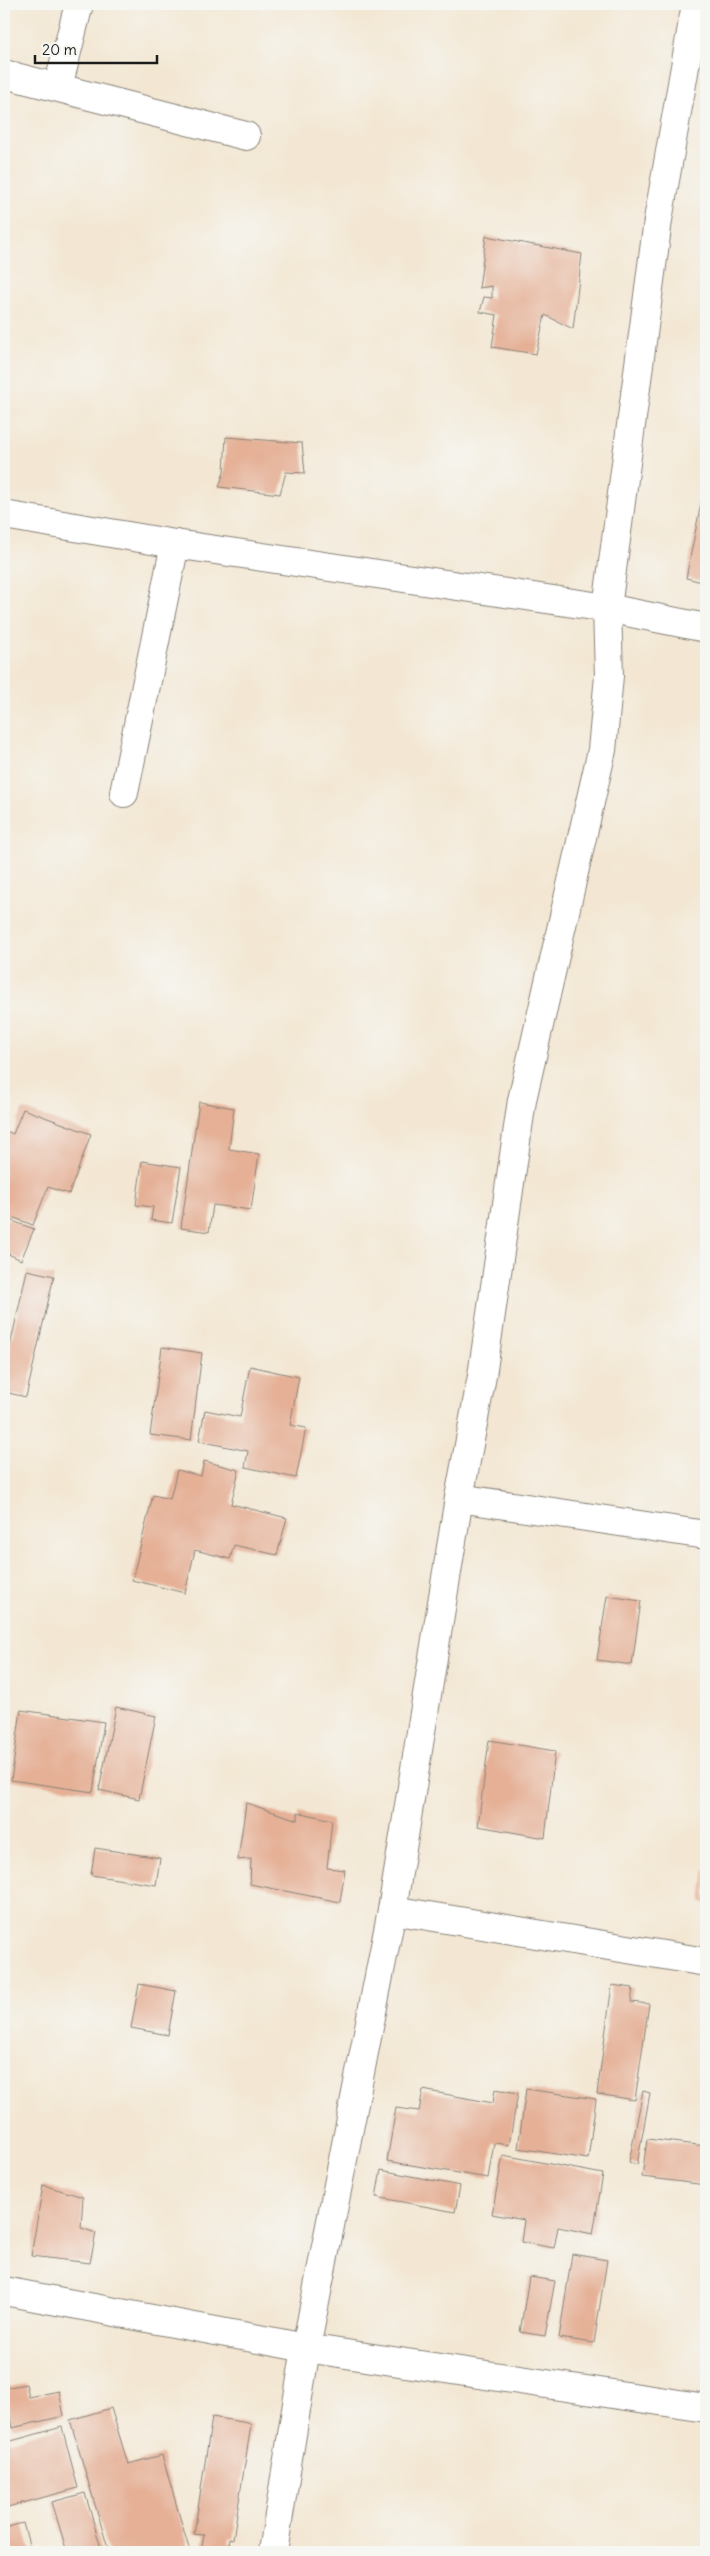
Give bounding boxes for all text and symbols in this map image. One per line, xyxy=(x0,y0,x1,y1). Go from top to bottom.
scale bar xyxy=(35,32,158,64)
text: 20 m xyxy=(42,40,77,59)

